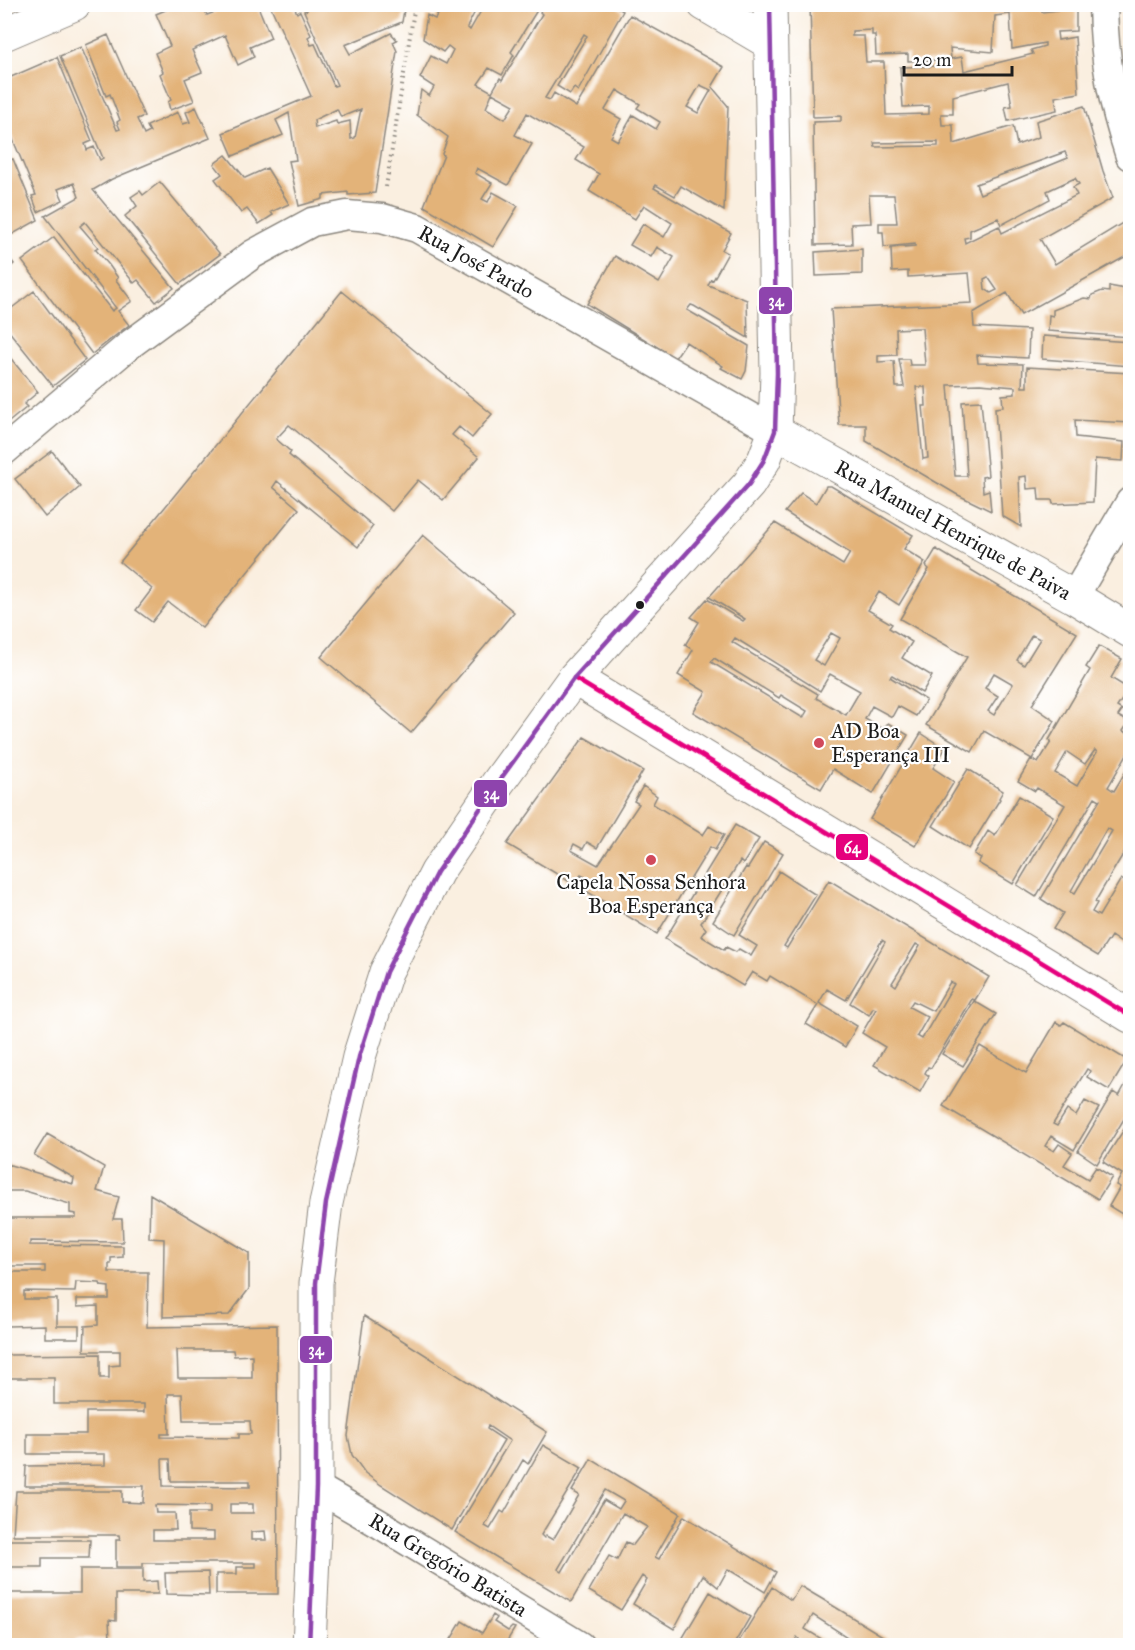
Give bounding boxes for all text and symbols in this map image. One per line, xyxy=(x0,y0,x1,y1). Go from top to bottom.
scale bar xyxy=(904,39,1012,77)
text: 20 m xyxy=(913,49,951,71)
street label: Rua José Pardo xyxy=(414,219,539,305)
line badge: 34 xyxy=(758,286,793,315)
text: 34 xyxy=(768,291,785,311)
street label: Rua Manuel Henrique de Paiva xyxy=(830,454,1076,606)
unlabelled marker xyxy=(634,599,646,611)
place label: AD Boa Esperança III xyxy=(830,718,950,768)
marker: AD Boa Esperança III xyxy=(812,736,826,750)
line badge: 34 xyxy=(473,779,508,808)
text: 34 xyxy=(483,784,500,804)
line badge: 64 xyxy=(835,833,869,861)
text: 64 xyxy=(843,838,862,858)
marker: Capela Nossa Senhora Boa Esperança xyxy=(644,853,658,867)
place label: Capela Nossa Senhora Boa Esperança xyxy=(556,869,746,919)
line badge: 34 xyxy=(299,1335,333,1364)
text: 34 xyxy=(308,1340,325,1360)
street label: Rua Gregório Batista xyxy=(364,1507,532,1623)

